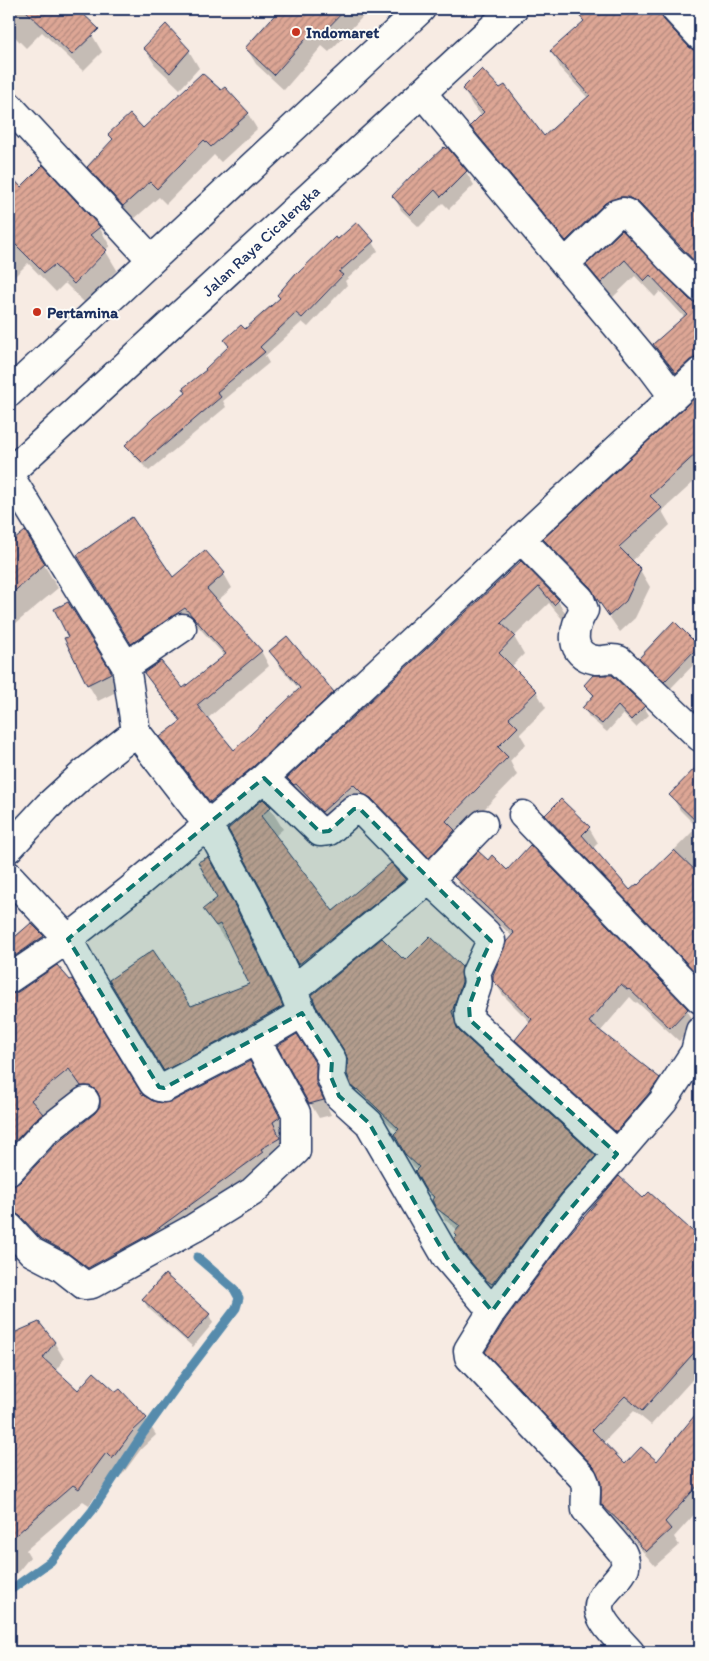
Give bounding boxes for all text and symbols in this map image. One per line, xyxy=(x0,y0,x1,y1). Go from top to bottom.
place label: Indomaret xyxy=(306,23,379,42)
marker: Indomaret xyxy=(290,26,302,38)
street label: Jalan Raya Cicalengka xyxy=(198,182,324,300)
place label: Pertamina xyxy=(47,303,119,322)
marker: Pertamina xyxy=(31,306,43,318)

